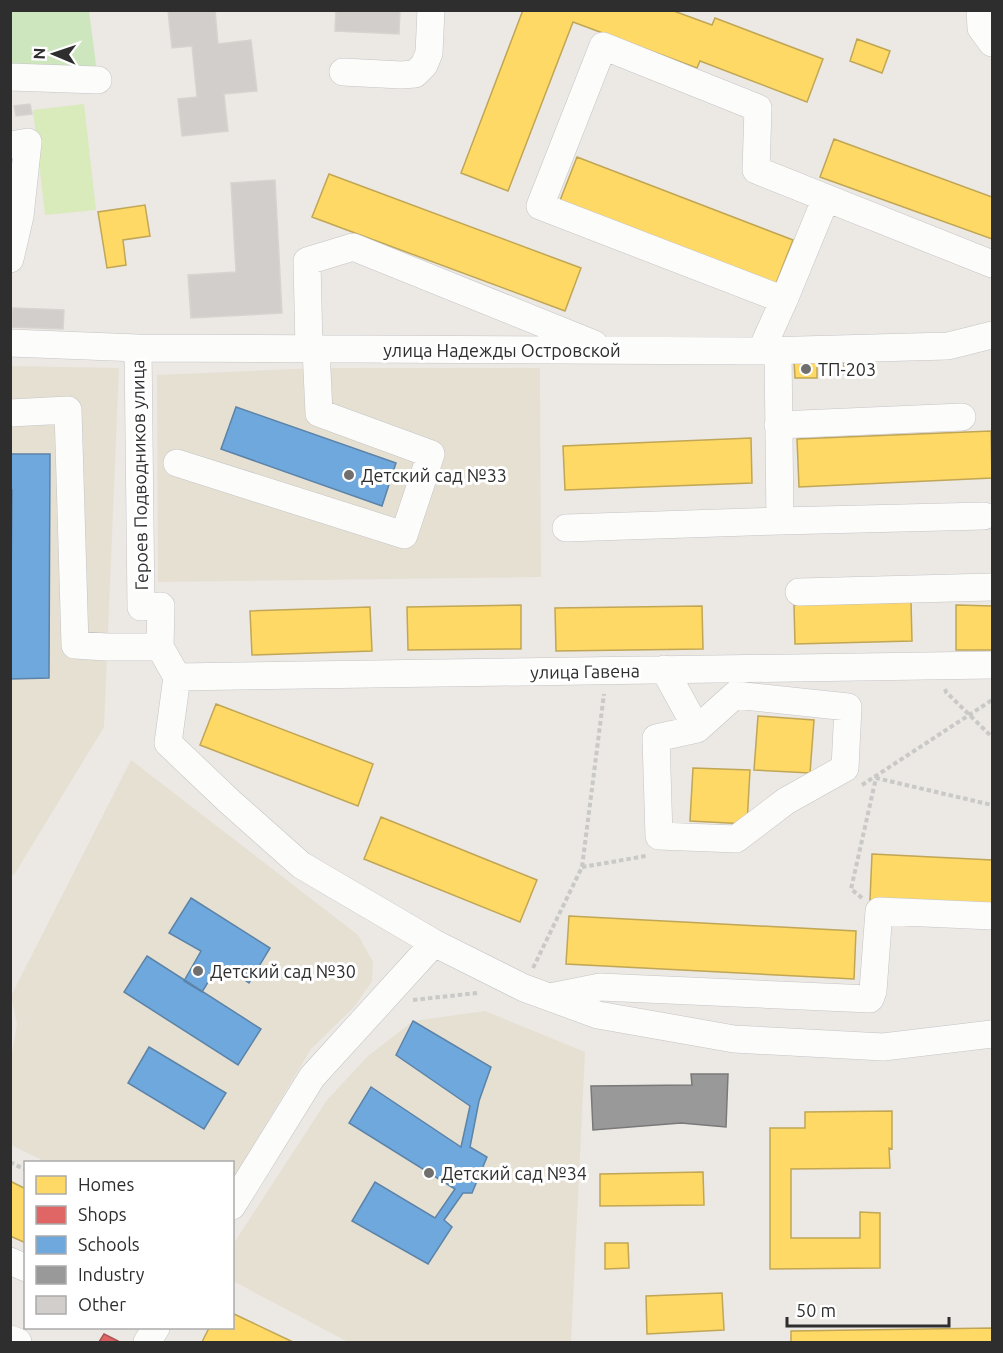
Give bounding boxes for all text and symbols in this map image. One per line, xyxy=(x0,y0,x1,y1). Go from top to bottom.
north arrow xyxy=(24,24,84,84)
text: N xyxy=(30,47,48,60)
street label: улица Надежды Островской xyxy=(383,340,621,360)
place label: ТП-203 xyxy=(818,359,876,379)
street label: Героев Подводников улица xyxy=(127,360,151,590)
marker: ТП-203 xyxy=(799,362,813,376)
place label: Детский сад №33 xyxy=(361,465,507,485)
marker: Детский сад №33 xyxy=(342,468,356,482)
street label: улица Гавена xyxy=(530,660,640,682)
place label: Детский сад №30 xyxy=(210,961,356,981)
marker: Детский сад №30 xyxy=(191,964,205,978)
legend xyxy=(24,1161,234,1329)
place label: Детский сад №34 xyxy=(441,1163,587,1183)
marker: Детский сад №34 xyxy=(422,1166,436,1180)
text: Homes xyxy=(78,1174,135,1194)
text: Shops xyxy=(78,1204,127,1224)
text: Schools xyxy=(78,1234,140,1254)
text: Industry xyxy=(78,1264,145,1284)
scale bar xyxy=(787,1290,949,1328)
text: Other xyxy=(78,1294,126,1314)
text: 50 m xyxy=(796,1300,836,1320)

